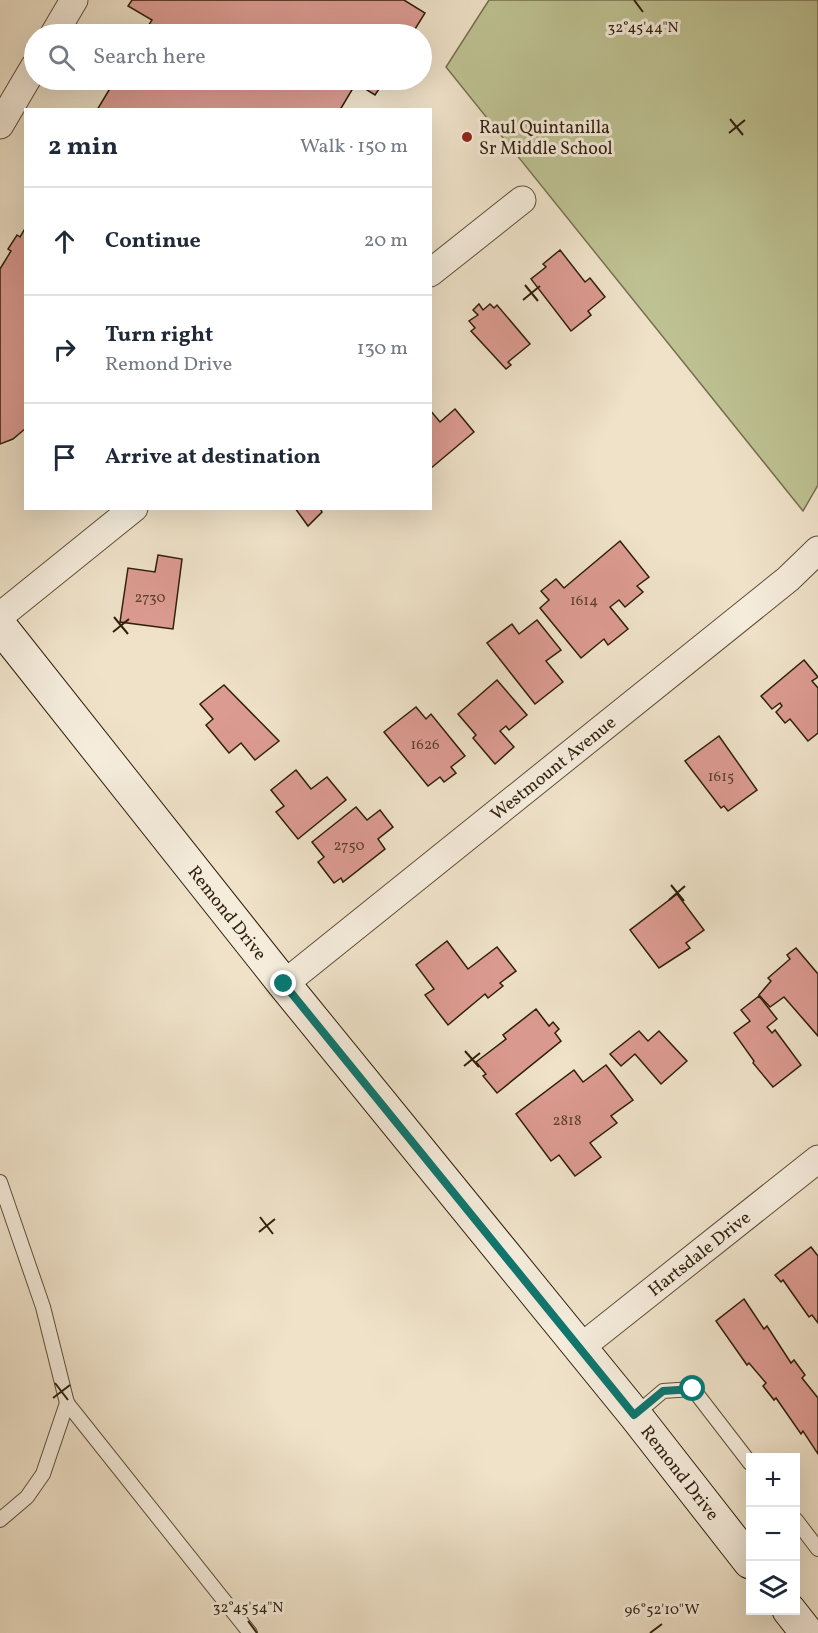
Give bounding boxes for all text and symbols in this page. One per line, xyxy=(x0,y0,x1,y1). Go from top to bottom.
text: 32°45'44"N xyxy=(607,18,679,39)
search box xyxy=(24,24,432,90)
icon: search xyxy=(45,41,78,74)
text: Search here xyxy=(93,42,206,73)
place label: Raul Quintanilla Sr Middle School xyxy=(479,116,613,162)
text: 2 min xyxy=(48,129,118,165)
marker: Raul Quintanilla Sr Middle School xyxy=(460,130,474,144)
text: Walk · 150 m xyxy=(300,133,408,161)
icon: ahead xyxy=(48,225,81,258)
text: Continue xyxy=(105,226,201,257)
text: 20 m xyxy=(364,227,408,255)
text: Turn right xyxy=(105,320,213,351)
icon: right xyxy=(48,333,81,366)
text: 130 m xyxy=(357,335,408,363)
text: Remond Drive xyxy=(105,351,232,379)
icon: arrive xyxy=(48,441,81,474)
text: Arrive at destination xyxy=(105,442,321,473)
house number: 2730 xyxy=(135,588,165,609)
house number: 1614 xyxy=(570,591,598,612)
street label: Westmount Avenue xyxy=(486,711,622,827)
house number: 1626 xyxy=(410,735,440,756)
house number: 1615 xyxy=(708,767,734,788)
house number: 2750 xyxy=(334,836,364,857)
street label: Remond Drive xyxy=(181,861,272,966)
route end xyxy=(270,970,296,996)
house number: 2818 xyxy=(552,1111,582,1132)
street label: Hartsdale Drive xyxy=(643,1206,757,1303)
route start xyxy=(679,1375,705,1401)
street label: Remond Drive xyxy=(634,1421,724,1526)
map controls xyxy=(746,1453,800,1615)
button: + xyxy=(746,1453,800,1507)
button: − xyxy=(746,1507,800,1561)
button: layers xyxy=(746,1561,800,1615)
text: 32°45'54"N xyxy=(213,1598,283,1619)
text: 96°52'10"W xyxy=(624,1600,700,1621)

